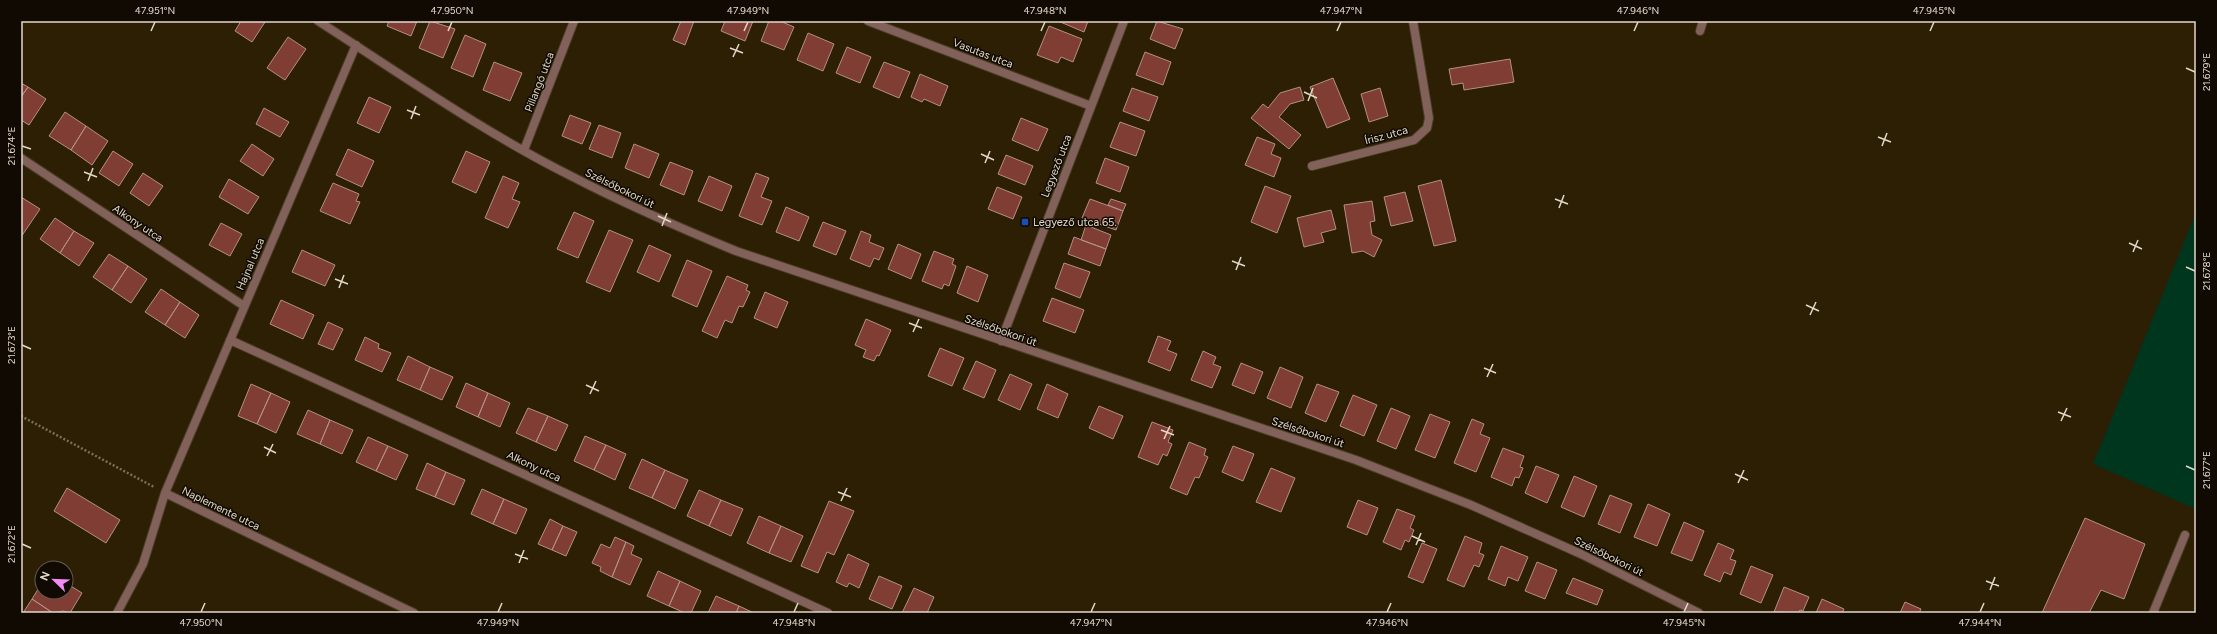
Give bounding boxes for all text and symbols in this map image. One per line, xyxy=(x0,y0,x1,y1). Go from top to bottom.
text: 47.951°N xyxy=(135,4,175,17)
text: 47.950°N xyxy=(431,4,473,17)
text: 47.949°N xyxy=(727,4,769,17)
text: 47.948°N xyxy=(1023,4,1067,17)
text: 47.947°N xyxy=(1320,4,1362,17)
text: 47.946°N xyxy=(1617,4,1659,17)
text: 47.945°N xyxy=(1913,4,1955,17)
street label: Vasutas utca xyxy=(951,36,1015,71)
street label: Pillangó utca xyxy=(522,50,557,114)
text: 21.679°E xyxy=(2200,53,2213,91)
street label: Írisz utca xyxy=(1363,123,1409,147)
text: 21.674°E xyxy=(5,127,18,165)
street label: Legyező utca xyxy=(1039,133,1074,199)
street label: Szélsőbokori út xyxy=(583,166,657,211)
street label: Alkony utca xyxy=(110,202,165,245)
place label: Legyező utca 65. xyxy=(1033,216,1117,229)
marker: Legyező utca 65. xyxy=(1020,217,1030,227)
street label: Hajnal utca xyxy=(234,236,267,292)
text: 21.678°E xyxy=(2200,252,2213,290)
street label: Szélsőbokori út xyxy=(963,312,1039,349)
text: 21.673°E xyxy=(5,326,18,364)
street label: Szélsőbokori út xyxy=(1270,415,1346,450)
street label: Alkony utca xyxy=(505,448,563,485)
text: 21.677°E xyxy=(2200,451,2213,489)
street label: Naplemente utca xyxy=(180,484,262,533)
text: 21.672°E xyxy=(5,525,18,563)
street label: Szélsőbokori út xyxy=(1572,534,1646,579)
north arrow xyxy=(34,560,74,600)
text: N xyxy=(38,570,53,583)
text: 47.950°N xyxy=(180,616,222,629)
text: 47.949°N xyxy=(477,616,519,629)
text: 47.948°N xyxy=(772,616,816,629)
text: 47.947°N xyxy=(1070,616,1112,629)
text: 47.946°N xyxy=(1366,616,1408,629)
text: 47.945°N xyxy=(1663,616,1705,629)
text: 47.944°N xyxy=(1958,616,2002,629)

